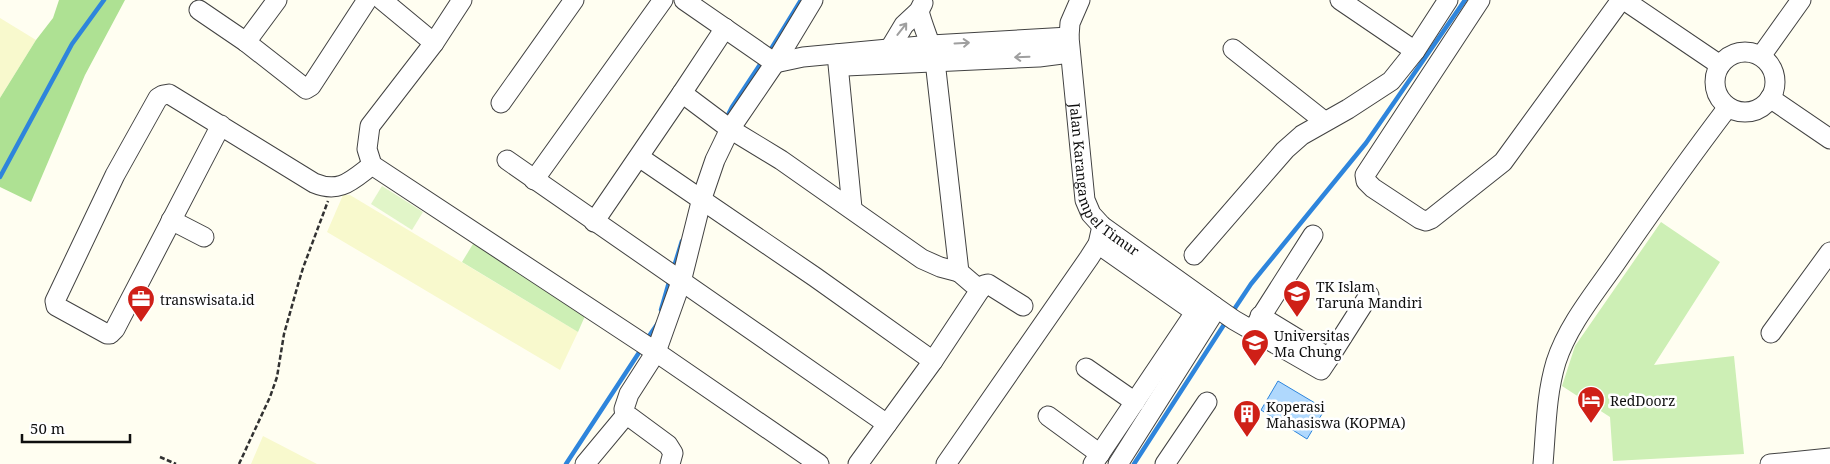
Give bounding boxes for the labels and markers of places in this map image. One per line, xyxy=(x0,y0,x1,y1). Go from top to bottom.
place label: TK Islam Taruna Mandiri xyxy=(1316,277,1423,312)
school or university icon: TK Islam Taruna Mandiri xyxy=(1282,279,1312,318)
office icon: transwisata.id xyxy=(126,284,156,323)
place label: transwisata.id xyxy=(160,290,255,309)
place label: Universitas Ma Chung xyxy=(1274,326,1350,361)
school or university icon: Universitas Ma Chung xyxy=(1240,328,1270,367)
hotel icon: RedDoorz xyxy=(1576,385,1606,424)
place label: RedDoorz xyxy=(1610,391,1675,410)
place label: Koperasi Mahasiswa (KOPMA) xyxy=(1266,397,1406,432)
building icon: Koperasi Mahasiswa (KOPMA) xyxy=(1232,399,1262,438)

